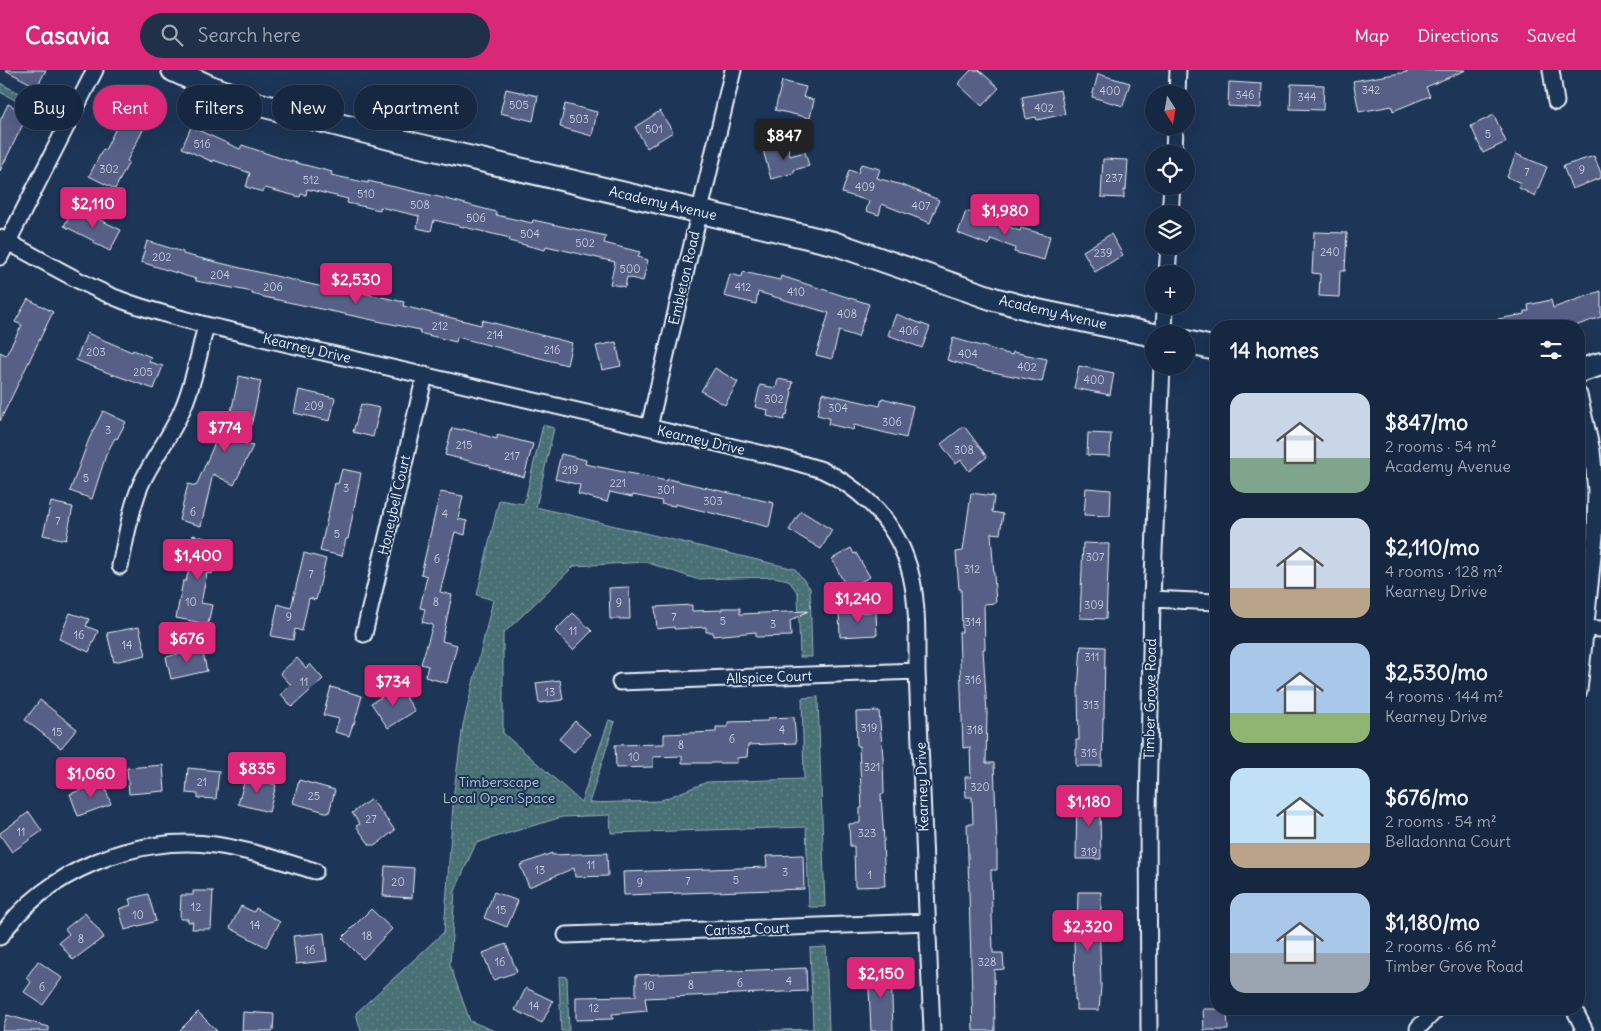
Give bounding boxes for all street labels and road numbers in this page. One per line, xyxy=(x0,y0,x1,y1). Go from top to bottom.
street label: Academy Avenue xyxy=(607,182,719,224)
street label: Embleton Road xyxy=(664,229,704,327)
street label: Academy Avenue xyxy=(997,291,1109,333)
street label: Kearney Drive xyxy=(261,329,353,367)
street label: Kearney Drive xyxy=(655,421,747,459)
street label: Honeybell Court xyxy=(374,453,414,557)
street label: Timber Grove Road xyxy=(1140,638,1160,760)
street label: Allspice Court xyxy=(726,666,813,687)
street label: Kearney Drive xyxy=(911,742,933,832)
street label: Carissa Court xyxy=(704,919,790,939)

